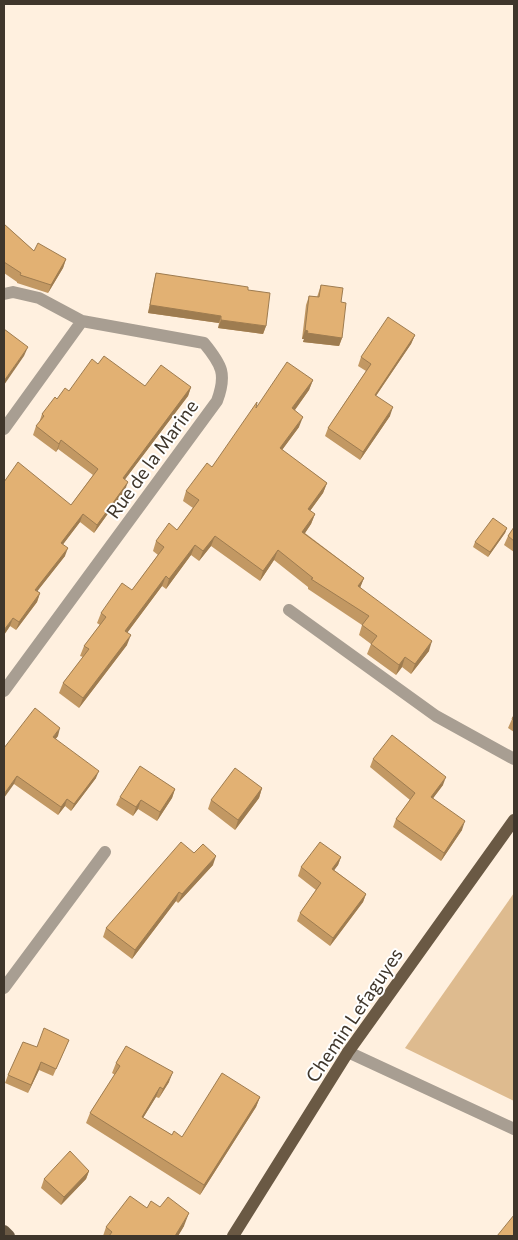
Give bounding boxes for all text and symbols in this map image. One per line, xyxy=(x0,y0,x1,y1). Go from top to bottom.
street label: Rue de la Marine xyxy=(101,395,202,523)
street label: Chemin Lefaguyes xyxy=(300,943,407,1086)

